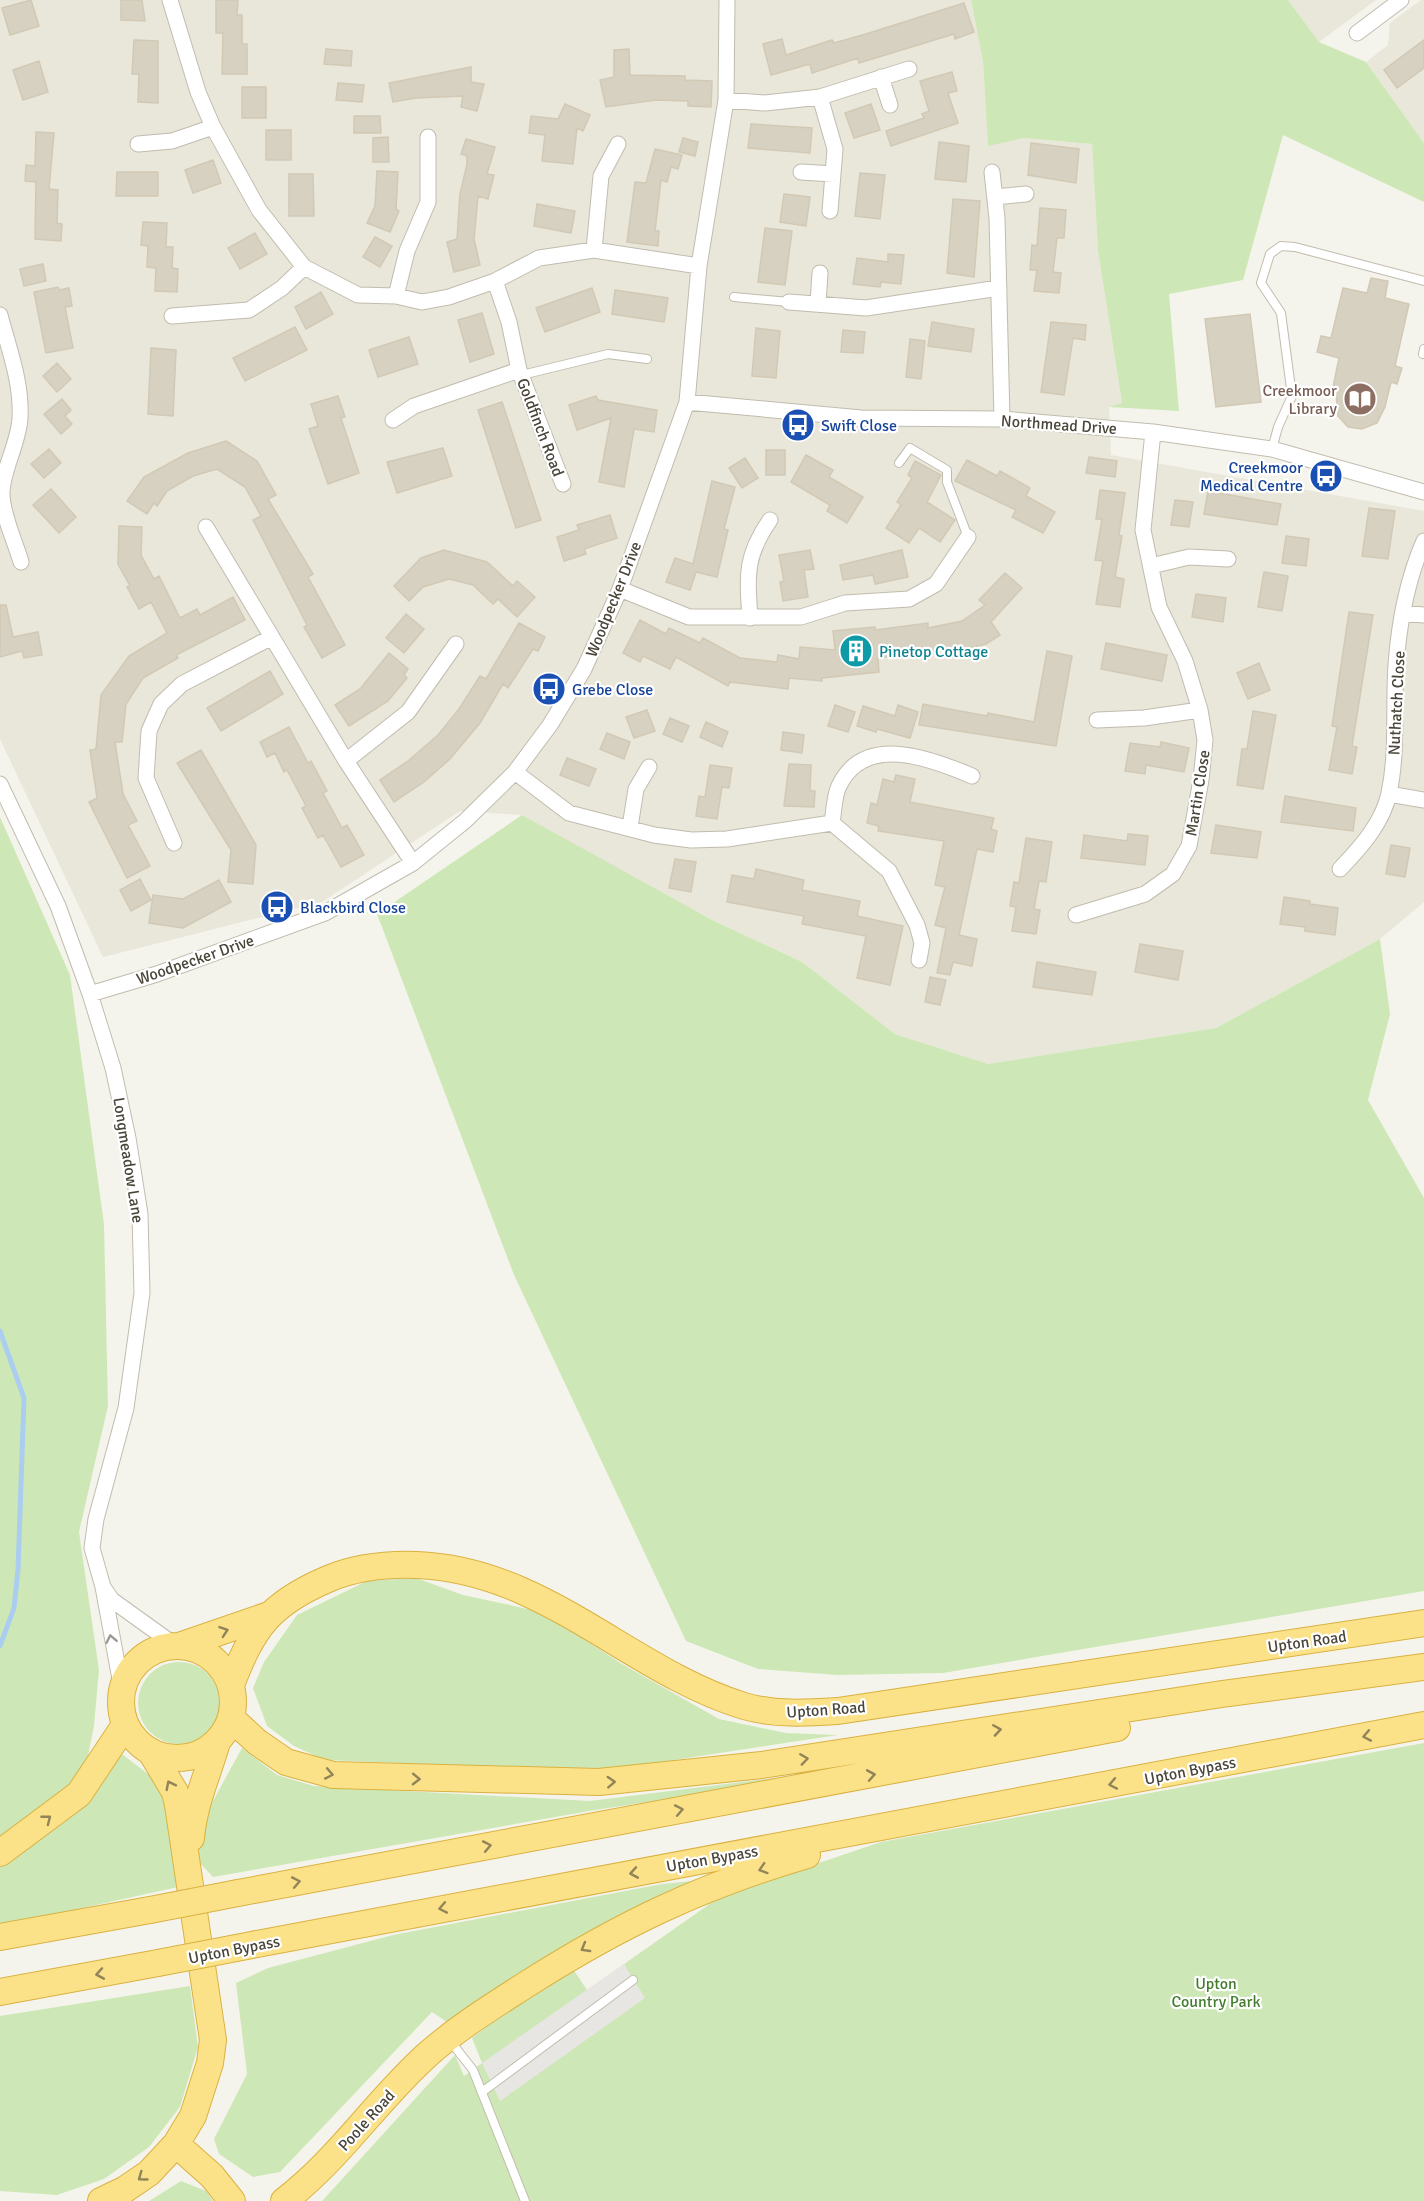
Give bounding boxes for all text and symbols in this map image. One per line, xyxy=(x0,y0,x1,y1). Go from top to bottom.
street label: Goldfinch Road xyxy=(512,375,568,479)
place label: Creekmoor Library xyxy=(1262,381,1338,419)
library icon: Creekmoor Library xyxy=(1342,381,1378,417)
bus stop icon: Swift Close xyxy=(780,407,816,443)
street label: Northmead Drive xyxy=(1000,411,1118,439)
place label: Swift Close xyxy=(821,416,897,436)
place label: Creekmoor Medical Centre xyxy=(1200,458,1303,496)
bus stop icon: Creekmoor Medical Centre xyxy=(1308,458,1344,494)
street label: Woodpecker Drive xyxy=(582,539,646,660)
building icon: Pinetop Cottage xyxy=(838,633,874,669)
place label: Pinetop Cottage xyxy=(879,642,988,662)
street label: Nuthatch Close xyxy=(1384,650,1410,756)
bus stop icon: Grebe Close xyxy=(531,671,567,707)
place label: Grebe Close xyxy=(572,680,653,700)
street label: Martin Close xyxy=(1181,749,1215,838)
bus stop icon: Blackbird Close xyxy=(259,889,295,925)
place label: Blackbird Close xyxy=(300,898,406,918)
street label: Woodpecker Drive xyxy=(134,930,257,989)
street label: Longmeadow Lane xyxy=(108,1096,148,1224)
one-way arrow xyxy=(218,1626,229,1639)
street label: Upton Road xyxy=(1266,1627,1348,1657)
one-way arrow xyxy=(105,1634,118,1644)
street label: Upton Road xyxy=(786,1697,866,1723)
one-way arrow xyxy=(992,1724,1002,1737)
one-way arrow xyxy=(1362,1729,1372,1742)
street label: Upton Bypass xyxy=(1143,1752,1238,1790)
one-way arrow xyxy=(800,1754,809,1766)
one-way arrow xyxy=(324,1767,334,1780)
one-way arrow xyxy=(866,1769,875,1781)
one-way arrow xyxy=(411,1773,420,1786)
one-way arrow xyxy=(606,1775,615,1788)
one-way arrow xyxy=(1108,1777,1118,1790)
one-way arrow xyxy=(166,1780,177,1791)
one-way arrow xyxy=(674,1804,684,1817)
one-way arrow xyxy=(41,1816,52,1827)
one-way arrow xyxy=(482,1840,492,1853)
street label: Upton Bypass xyxy=(665,1841,760,1877)
one-way arrow xyxy=(758,1861,769,1874)
one-way arrow xyxy=(630,1866,640,1879)
one-way arrow xyxy=(290,1876,300,1889)
one-way arrow xyxy=(438,1901,448,1914)
street label: Upton Bypass xyxy=(187,1931,282,1969)
one-way arrow xyxy=(581,1941,591,1953)
one-way arrow xyxy=(95,1967,105,1980)
park label: Upton Country Park xyxy=(1172,1974,1261,2012)
street label: Poole Road xyxy=(334,2086,399,2155)
one-way arrow xyxy=(138,2170,149,2181)

